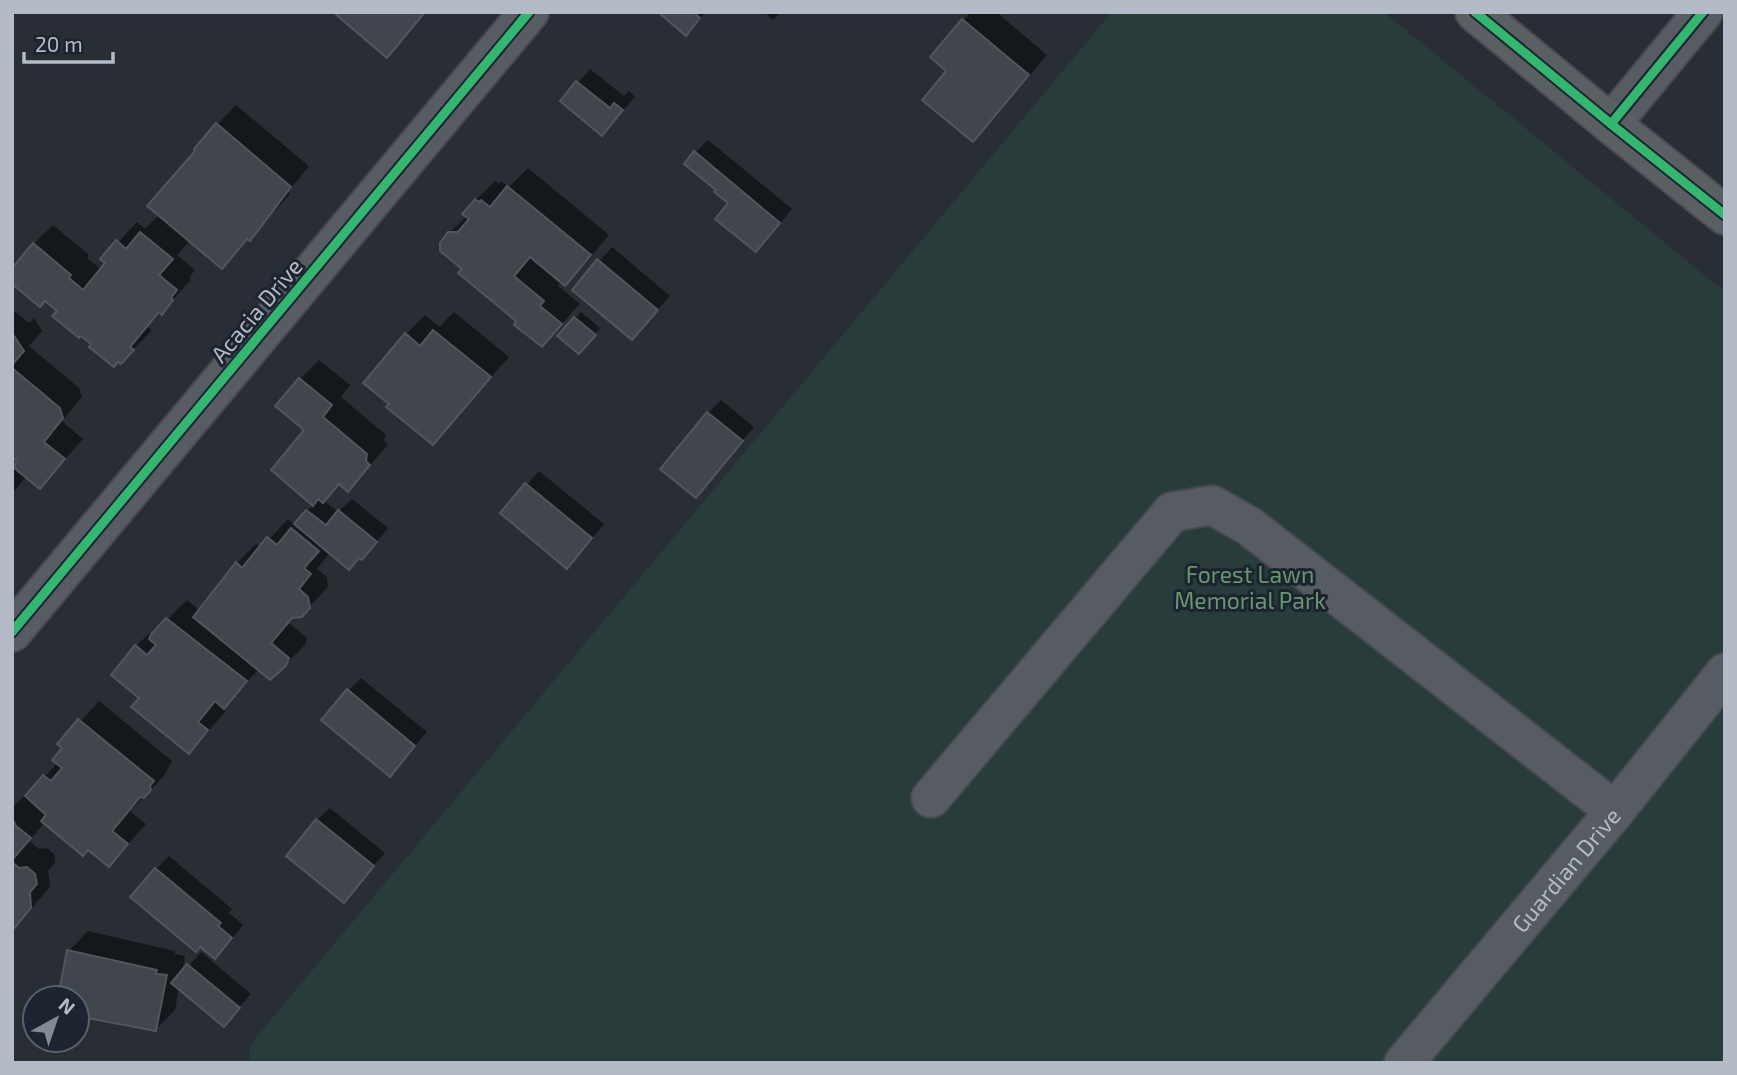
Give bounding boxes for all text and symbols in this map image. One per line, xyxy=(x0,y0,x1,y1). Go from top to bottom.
scale bar xyxy=(24,21,114,65)
text: 20 m xyxy=(35,31,83,56)
street label: Acacia Drive xyxy=(204,252,308,368)
park label: Forest Lawn Memorial Park xyxy=(1174,560,1326,614)
street label: Guardian Drive xyxy=(1506,802,1626,938)
north arrow xyxy=(21,984,91,1054)
text: N xyxy=(55,992,80,1019)

